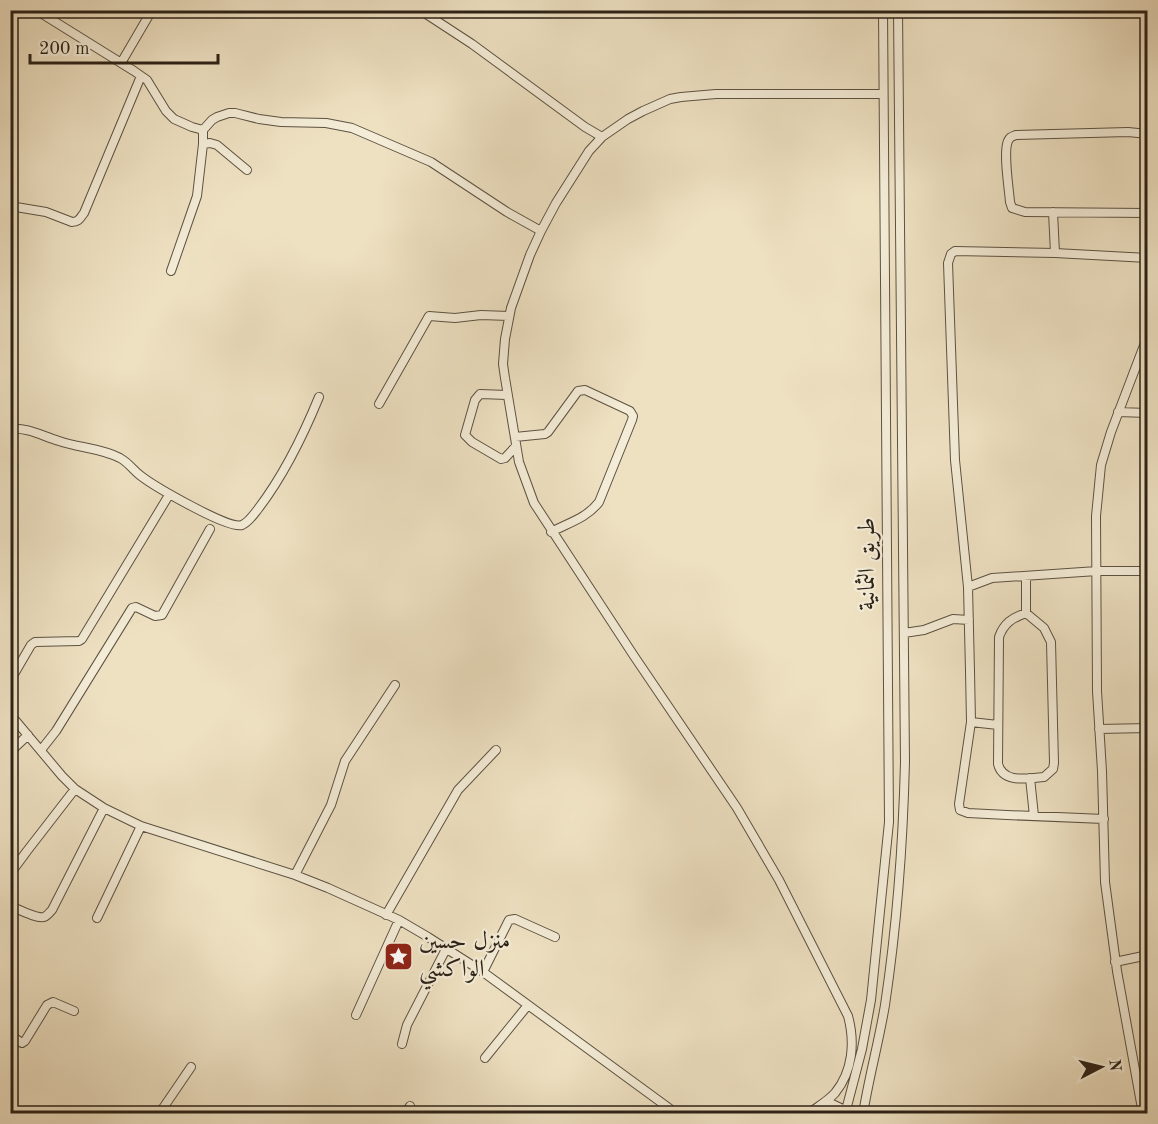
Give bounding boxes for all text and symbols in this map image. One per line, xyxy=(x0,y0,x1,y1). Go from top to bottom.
scale bar xyxy=(30,27,218,65)
text: 200 m xyxy=(39,40,90,58)
street label: طريق الثمانية xyxy=(854,517,881,611)
place label: منزل حسين الواكشي xyxy=(419,930,510,990)
place icon: منزل حسين الواكشي xyxy=(382,940,414,972)
north arrow xyxy=(1071,1037,1131,1097)
text: N xyxy=(1105,1058,1123,1073)

